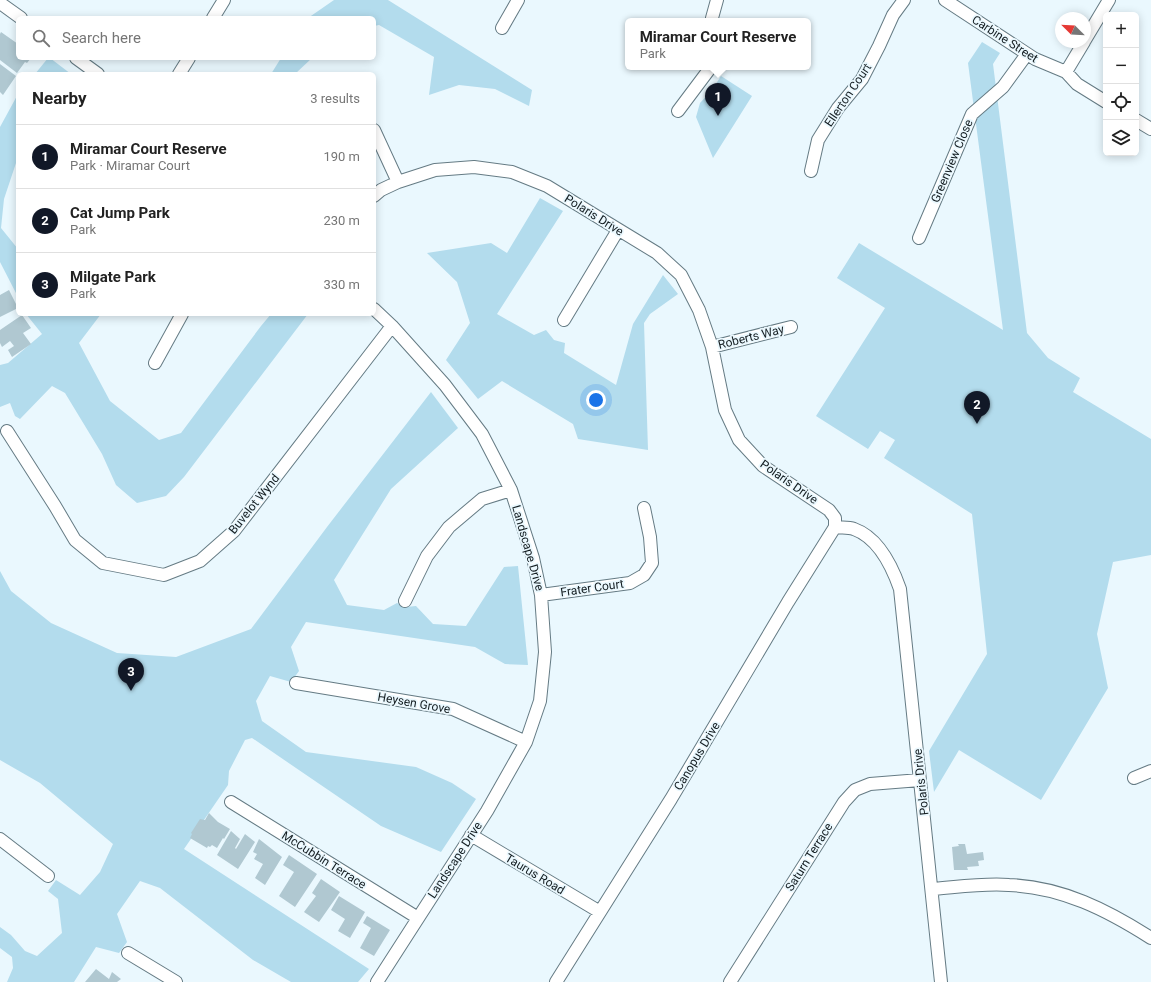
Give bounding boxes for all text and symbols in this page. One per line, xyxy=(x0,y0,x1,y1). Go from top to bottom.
north arrow xyxy=(1055,12,1091,48)
map controls xyxy=(1103,12,1139,156)
button: + xyxy=(1103,12,1139,48)
street label: Carbine Street xyxy=(969,13,1041,66)
search box xyxy=(16,16,376,60)
popup xyxy=(625,18,811,70)
icon: search xyxy=(30,27,52,49)
text: Miramar Court Reserve xyxy=(640,28,796,46)
text: Search here xyxy=(62,29,141,47)
text: Park xyxy=(640,46,666,61)
button: − xyxy=(1103,48,1139,84)
street label: Ellerton Court xyxy=(822,61,874,129)
pin: 1 xyxy=(705,83,731,116)
button: locate xyxy=(1103,84,1139,120)
text: Nearby xyxy=(32,88,87,108)
text: 3 results xyxy=(310,91,360,106)
street label: Greenview Close xyxy=(928,117,976,205)
button: layers xyxy=(1103,120,1139,156)
text: Miramar Court Reserve xyxy=(70,140,227,158)
text: 1 xyxy=(41,149,49,164)
text: 190 m xyxy=(323,149,360,164)
text: Park · Miramar Court xyxy=(70,158,190,173)
street label: Polaris Drive xyxy=(562,191,626,239)
text: Cat Jump Park xyxy=(70,204,170,222)
text: 2 xyxy=(41,213,49,228)
text: 230 m xyxy=(323,213,360,228)
text: Park xyxy=(70,222,96,237)
text: Milgate Park xyxy=(70,268,156,286)
text: 3 xyxy=(41,277,49,292)
text: 330 m xyxy=(323,277,360,292)
text: Park xyxy=(70,286,96,301)
street label: Roberts Way xyxy=(717,322,786,352)
your location xyxy=(586,390,606,410)
pin: 2 xyxy=(964,391,990,424)
street label: Polaris Drive xyxy=(758,457,820,507)
street label: Buvelot Wynd xyxy=(226,471,282,537)
street label: Landscape Drive xyxy=(509,504,547,592)
street label: Frater Court xyxy=(559,577,625,599)
pin: 3 xyxy=(118,658,144,691)
street label: Heysen Grove xyxy=(377,690,451,716)
street label: Canopus Drive xyxy=(671,719,723,793)
street label: Polaris Drive xyxy=(911,748,931,816)
street label: Landscape Drive xyxy=(425,819,485,901)
street label: Saturn Terrace xyxy=(782,820,836,894)
street label: McCubbin Terrace xyxy=(279,828,369,892)
street label: Taurus Road xyxy=(503,851,567,897)

